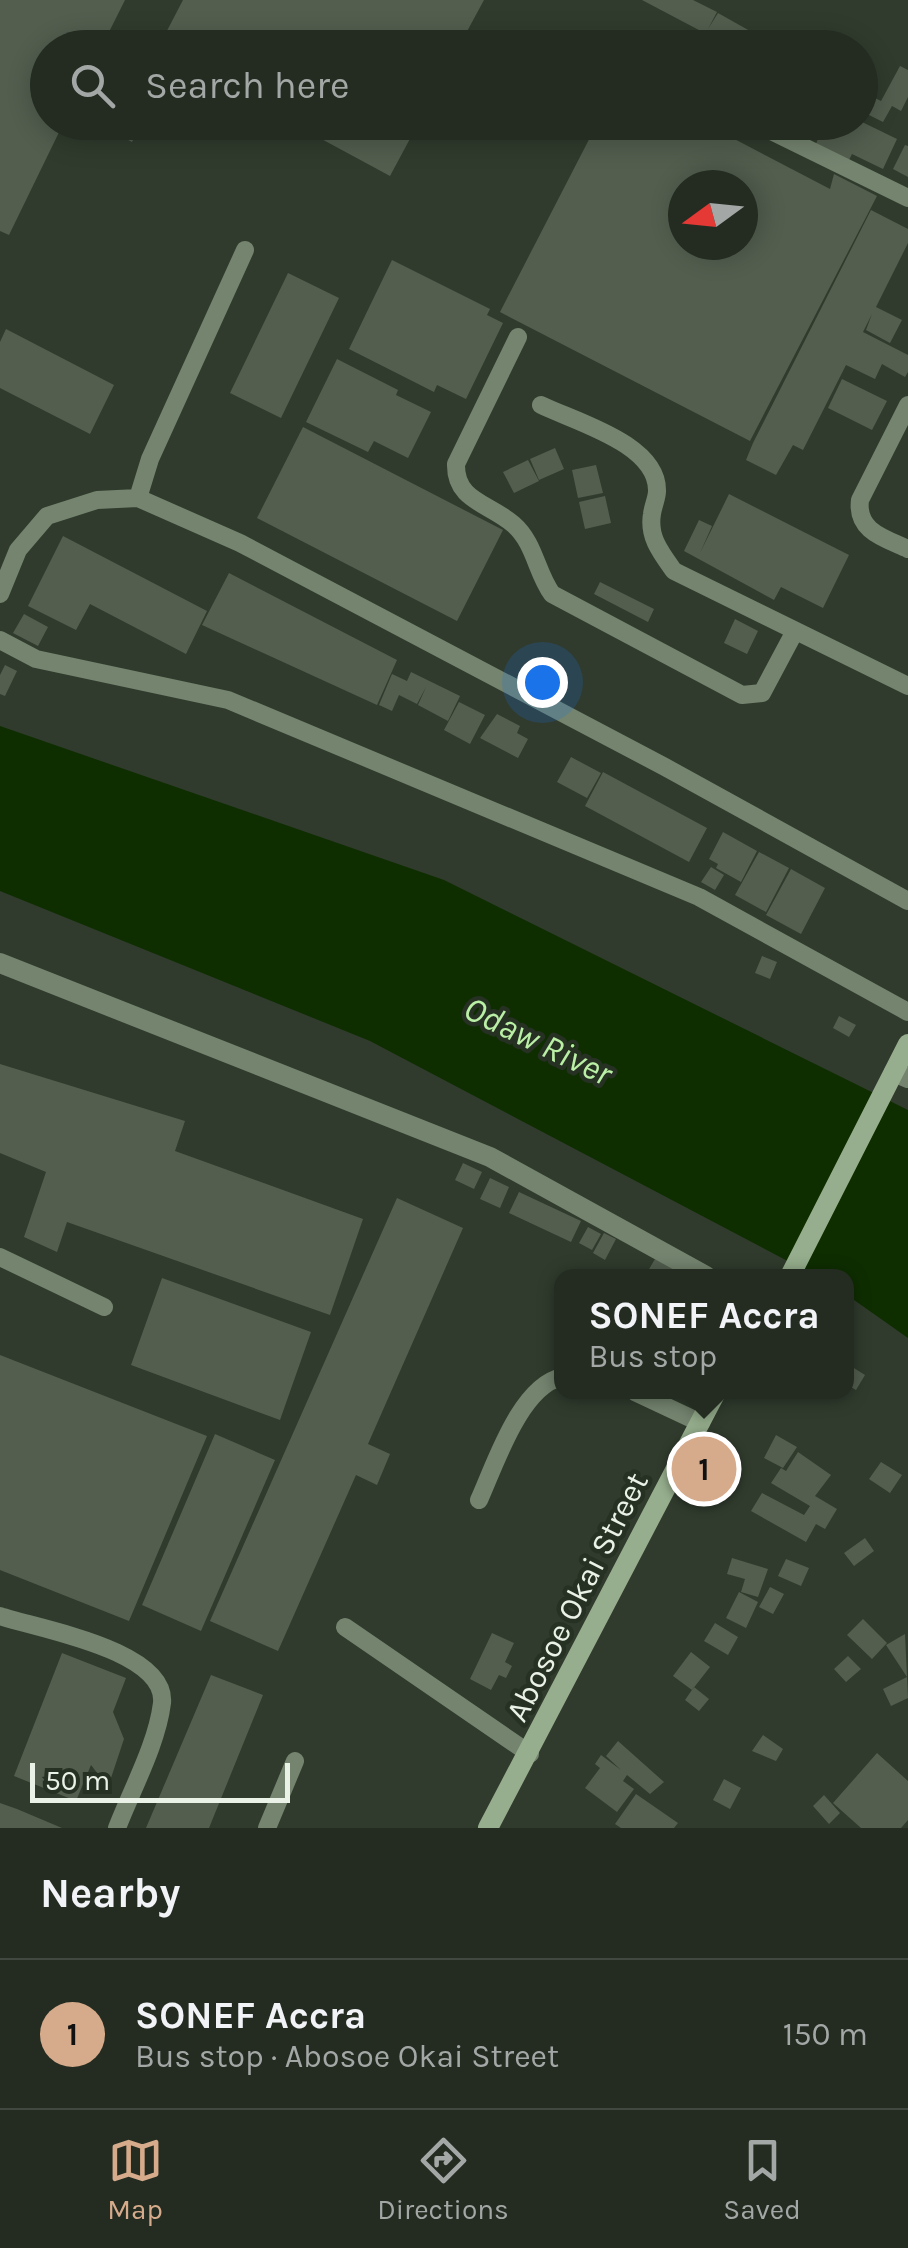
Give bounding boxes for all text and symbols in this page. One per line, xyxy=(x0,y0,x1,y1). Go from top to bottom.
search box xyxy=(30,30,878,140)
icon: search xyxy=(65,58,120,113)
text: Search here xyxy=(145,63,349,108)
north arrow xyxy=(668,170,758,260)
your location xyxy=(517,657,568,708)
water label: Odaw River xyxy=(457,988,620,1095)
popup xyxy=(554,1269,854,1399)
text: SONEF Accra xyxy=(588,1293,820,1338)
text: Bus stop xyxy=(588,1338,717,1375)
pin: 1 xyxy=(672,1432,736,1506)
street label: Abosoe Okai Street xyxy=(498,1466,656,1728)
scale bar xyxy=(30,1758,290,1802)
text: 50 m xyxy=(45,1764,110,1797)
text: Nearby xyxy=(40,1868,180,1918)
text: SONEF Accra xyxy=(135,1993,366,2038)
text: 1 xyxy=(67,2016,78,2053)
text: 150 m xyxy=(783,2016,868,2053)
text: Bus stop · Abosoe Okai Street xyxy=(135,2038,559,2075)
tab: Map xyxy=(107,2133,163,2226)
tab: Directions xyxy=(377,2133,509,2226)
tab: Saved xyxy=(723,2133,801,2226)

